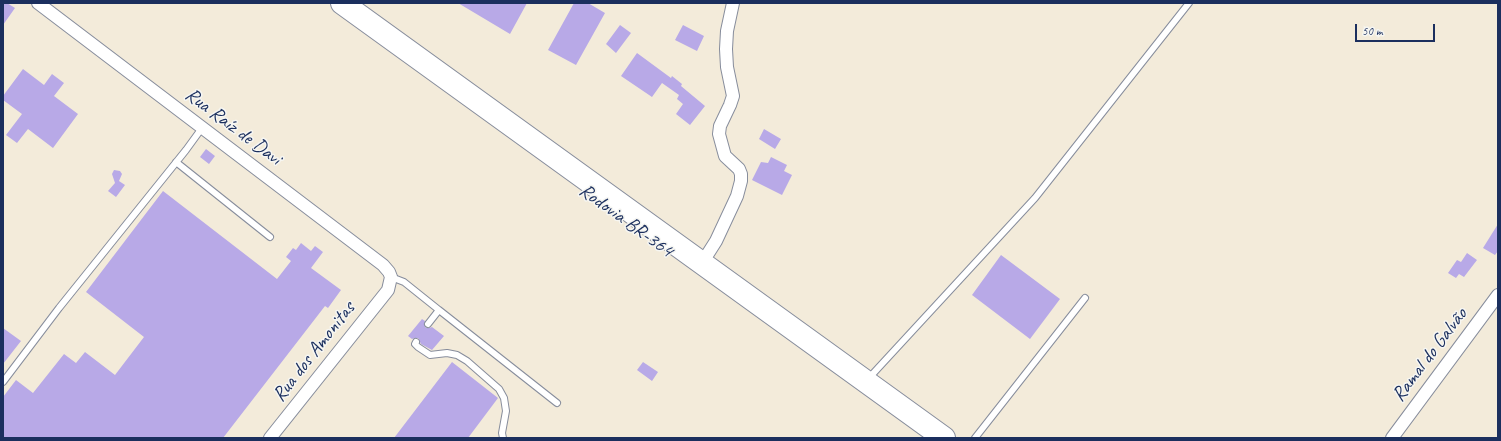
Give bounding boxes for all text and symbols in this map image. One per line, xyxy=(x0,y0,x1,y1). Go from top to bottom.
scale bar xyxy=(1357,16,1437,42)
text: 50 m xyxy=(1362,23,1382,39)
street label: Rua Raíz de Davi xyxy=(180,83,286,171)
street label: Rodovia BR-364 xyxy=(574,179,678,263)
street label: Rua dos Amonitas xyxy=(268,297,360,407)
street label: Ramal do Galvão xyxy=(1387,304,1473,406)

